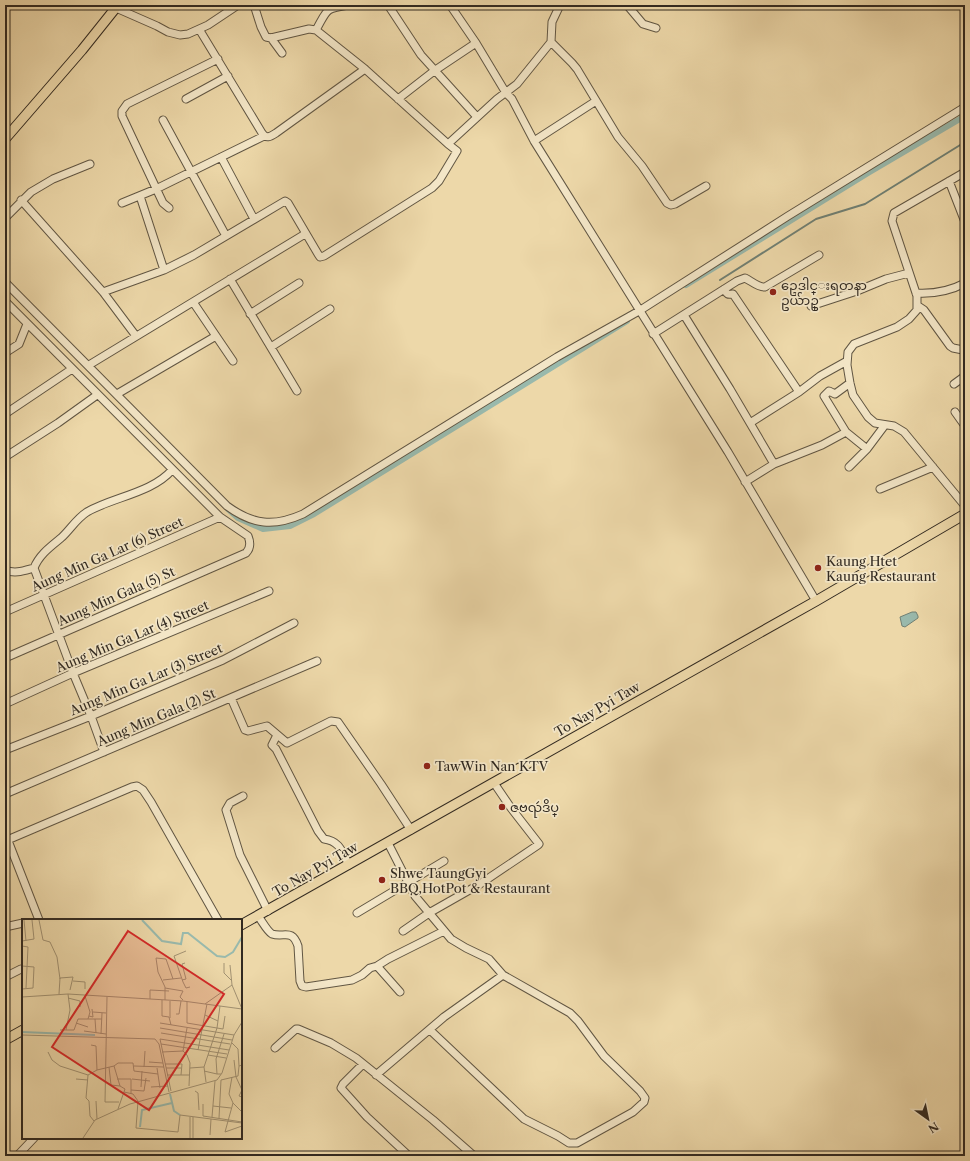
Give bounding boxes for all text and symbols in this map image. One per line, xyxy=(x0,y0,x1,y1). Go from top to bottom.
place label: ဥေဒါင္းရတနာ ဥယ်ာဥ္ xyxy=(781,277,867,311)
marker: ဥေဒါင္းရတနာ ဥယ်ာဥ္ xyxy=(768,287,778,297)
street label: Aung Min Ga Lar (6) Street xyxy=(28,513,186,595)
place label: Kaung Htet Kaung Restaurant xyxy=(826,553,937,584)
street label: Aung Min Gala (5) St xyxy=(54,563,177,629)
marker: Kaung Htet Kaung Restaurant xyxy=(813,563,823,573)
street label: Aung Min Ga Lar (4) Street xyxy=(52,596,211,676)
street label: Aung Min Ga Lar (3) Street xyxy=(66,639,225,719)
street label: To Nay Pyi Taw xyxy=(551,678,643,740)
street label: Aung Min Gala (2) St xyxy=(93,685,218,750)
place label: TawWin Nan KTV xyxy=(435,758,549,774)
marker: TawWin Nan KTV xyxy=(422,761,432,771)
place label: ဇဗၺဴဒိပ္ xyxy=(510,799,559,818)
marker: ဇဗၺဴဒိပ္ xyxy=(497,802,507,812)
street label: To Nay Pyi Taw xyxy=(269,838,361,900)
place label: Shwe TaungGyi BBQ,HotPot & Restaurant xyxy=(390,865,551,896)
marker: Shwe TaungGyi BBQ,HotPot & Restaurant xyxy=(377,875,387,885)
inset map xyxy=(22,919,242,1139)
north arrow xyxy=(908,1099,948,1139)
text: N xyxy=(925,1119,941,1136)

